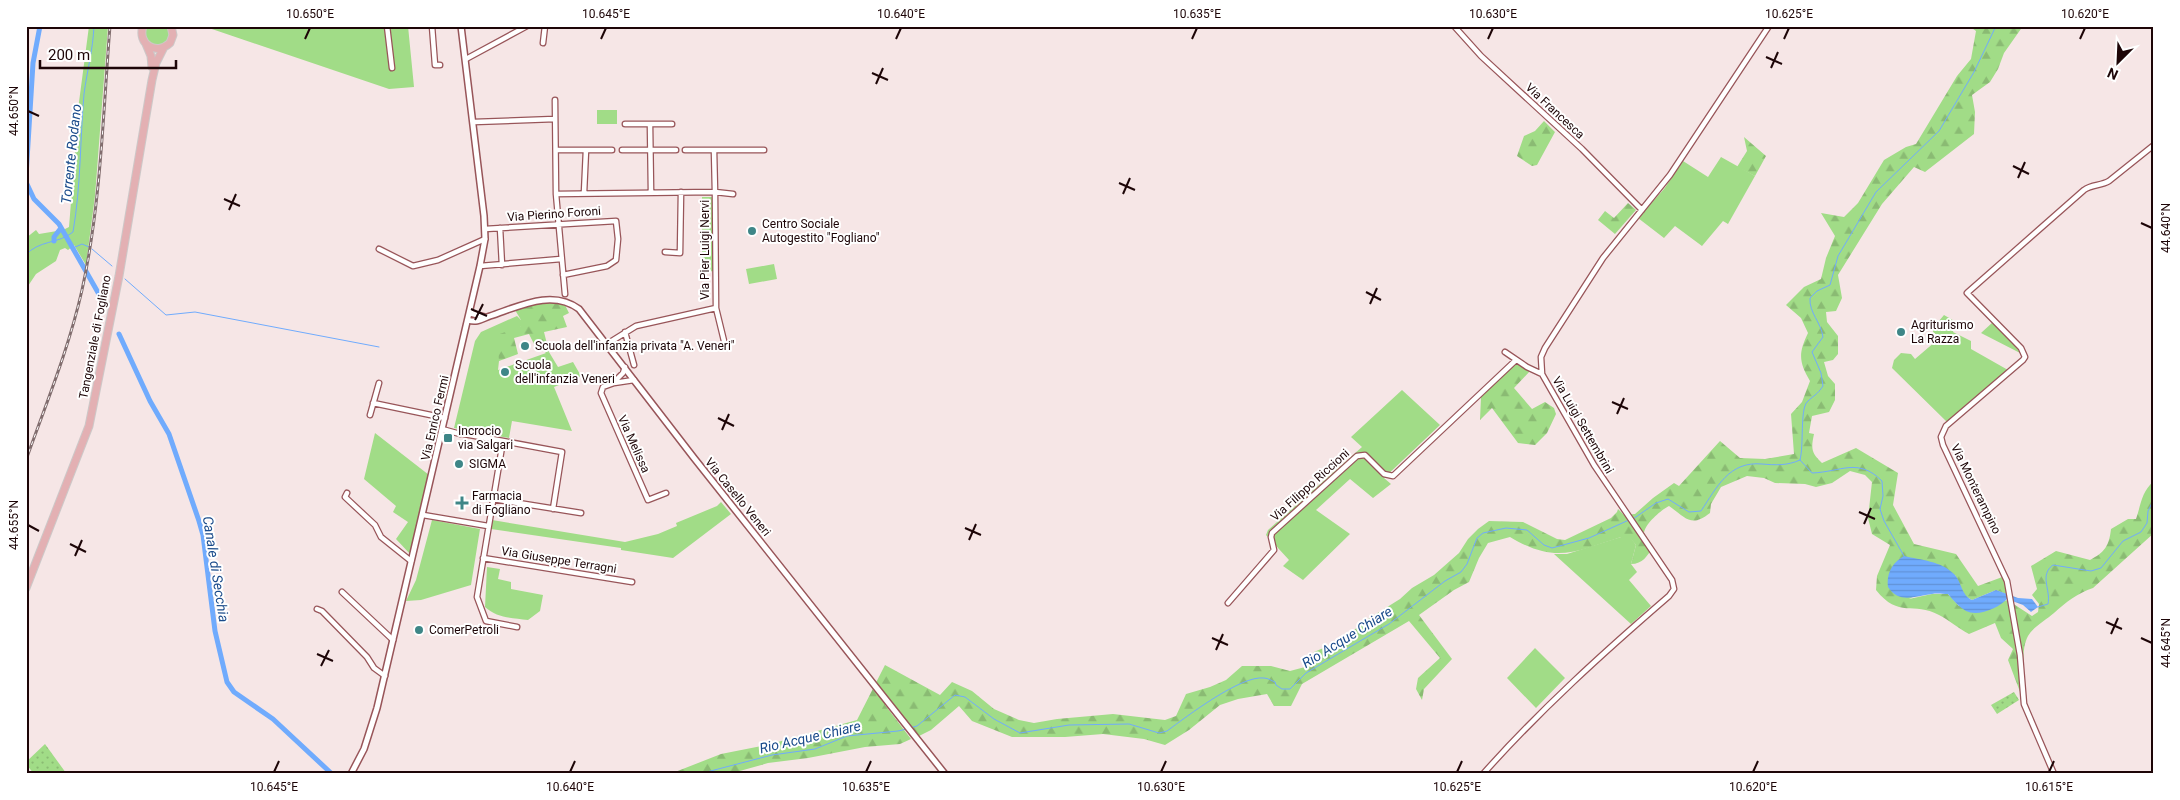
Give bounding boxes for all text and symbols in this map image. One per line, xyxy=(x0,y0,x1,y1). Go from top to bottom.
text: 10.650°E xyxy=(286,7,334,21)
text: 10.645°E xyxy=(582,7,630,21)
text: 10.640°E xyxy=(877,7,925,21)
text: 10.635°E xyxy=(1173,7,1221,21)
text: 10.630°E xyxy=(1469,7,1517,21)
text: 10.625°E xyxy=(1765,7,1813,21)
text: 10.620°E xyxy=(2061,7,2109,21)
scale bar xyxy=(40,38,176,70)
north arrow xyxy=(2092,38,2142,88)
text: 200 m xyxy=(48,46,90,64)
text: N xyxy=(2105,65,2120,83)
street label: Via Francesca xyxy=(1523,80,1587,142)
text: 44.650°N xyxy=(7,86,21,136)
water label: Torrente Rodano xyxy=(58,103,84,205)
street label: Via Pier Luigi Nervi xyxy=(698,200,712,300)
text: 44.640°N xyxy=(2159,203,2173,253)
street label: Via Pierino Foroni xyxy=(507,204,601,224)
place label: Centro Sociale Autogestito "Fogliano" xyxy=(762,217,880,245)
marker: Centro Sociale Autogestito "Fogliano" xyxy=(746,225,758,237)
street label: Tangenziale di Fogliano xyxy=(76,274,114,400)
place label: Agriturismo La Razza xyxy=(1911,318,1974,346)
marker: Agriturismo La Razza xyxy=(1895,326,1907,338)
place label: Scuola dell'infanzia privata "A. Veneri" xyxy=(535,339,735,353)
marker: Scuola dell'infanzia privata "A. Veneri" xyxy=(519,340,531,352)
place label: Scuola dell'infanzia Veneri xyxy=(515,358,615,386)
marker: Scuola dell'infanzia Veneri xyxy=(499,366,511,378)
street label: Via Enrico Fermi xyxy=(418,374,452,462)
street label: Via Luigi Settembrini xyxy=(1549,374,1617,476)
street label: Via Melissa xyxy=(615,413,653,475)
place label: Incrocio via Salgari xyxy=(458,424,513,452)
marker: Incrocio via Salgari xyxy=(442,432,454,444)
street label: Via Monterampino xyxy=(1948,442,2004,536)
street label: Via Filippo Riccioni xyxy=(1268,446,1352,524)
street label: Via Casello Veneri xyxy=(702,455,774,539)
place label: SIGMA xyxy=(469,457,506,471)
marker: SIGMA xyxy=(453,458,465,470)
place label: Farmacia di Fogliano xyxy=(472,489,531,517)
marker: Farmacia di Fogliano xyxy=(456,497,468,509)
text: 44.655°N xyxy=(7,500,21,550)
water label: Canale di Secchia xyxy=(200,515,232,623)
street label: Via Giuseppe Terragni xyxy=(500,544,618,576)
water label: Rio Acque Chiare xyxy=(1299,603,1395,671)
text: 44.645°N xyxy=(2159,618,2173,668)
place label: ComerPetroli xyxy=(429,623,499,637)
marker: ComerPetroli xyxy=(413,624,425,636)
water label: Rio Acque Chiare xyxy=(758,718,862,756)
text: 10.645°E xyxy=(250,780,298,794)
text: 10.640°E xyxy=(546,780,594,794)
text: 10.635°E xyxy=(842,780,890,794)
text: 10.630°E xyxy=(1137,780,1185,794)
text: 10.625°E xyxy=(1433,780,1481,794)
text: 10.620°E xyxy=(1729,780,1777,794)
text: 10.615°E xyxy=(2025,780,2073,794)

